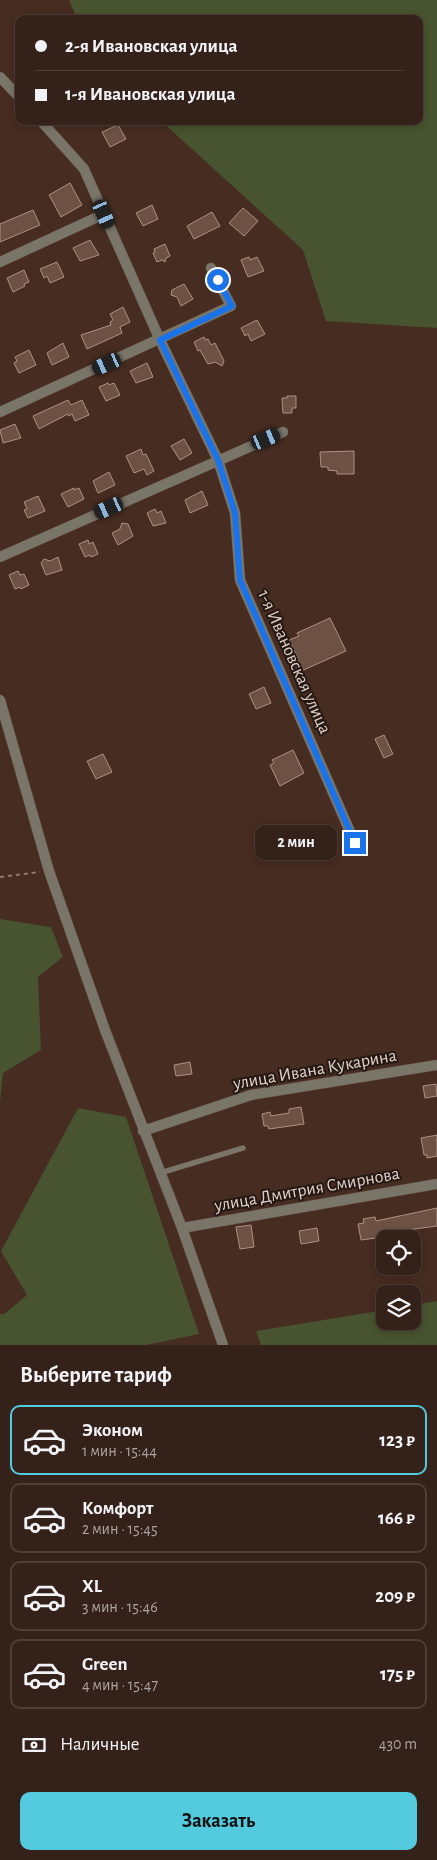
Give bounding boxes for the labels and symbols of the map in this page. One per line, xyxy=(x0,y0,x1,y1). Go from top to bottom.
car xyxy=(91,197,116,231)
route start xyxy=(207,269,229,291)
car xyxy=(90,351,123,377)
car xyxy=(249,426,282,452)
car xyxy=(92,495,125,521)
street label: 1-я Ивановская улица xyxy=(254,587,334,737)
callout: 2 мин xyxy=(255,826,338,860)
route end xyxy=(344,832,366,854)
street label: улица Ивана Кукарина xyxy=(231,1047,398,1093)
street label: улица Дмитрия Смирнова xyxy=(212,1165,401,1215)

